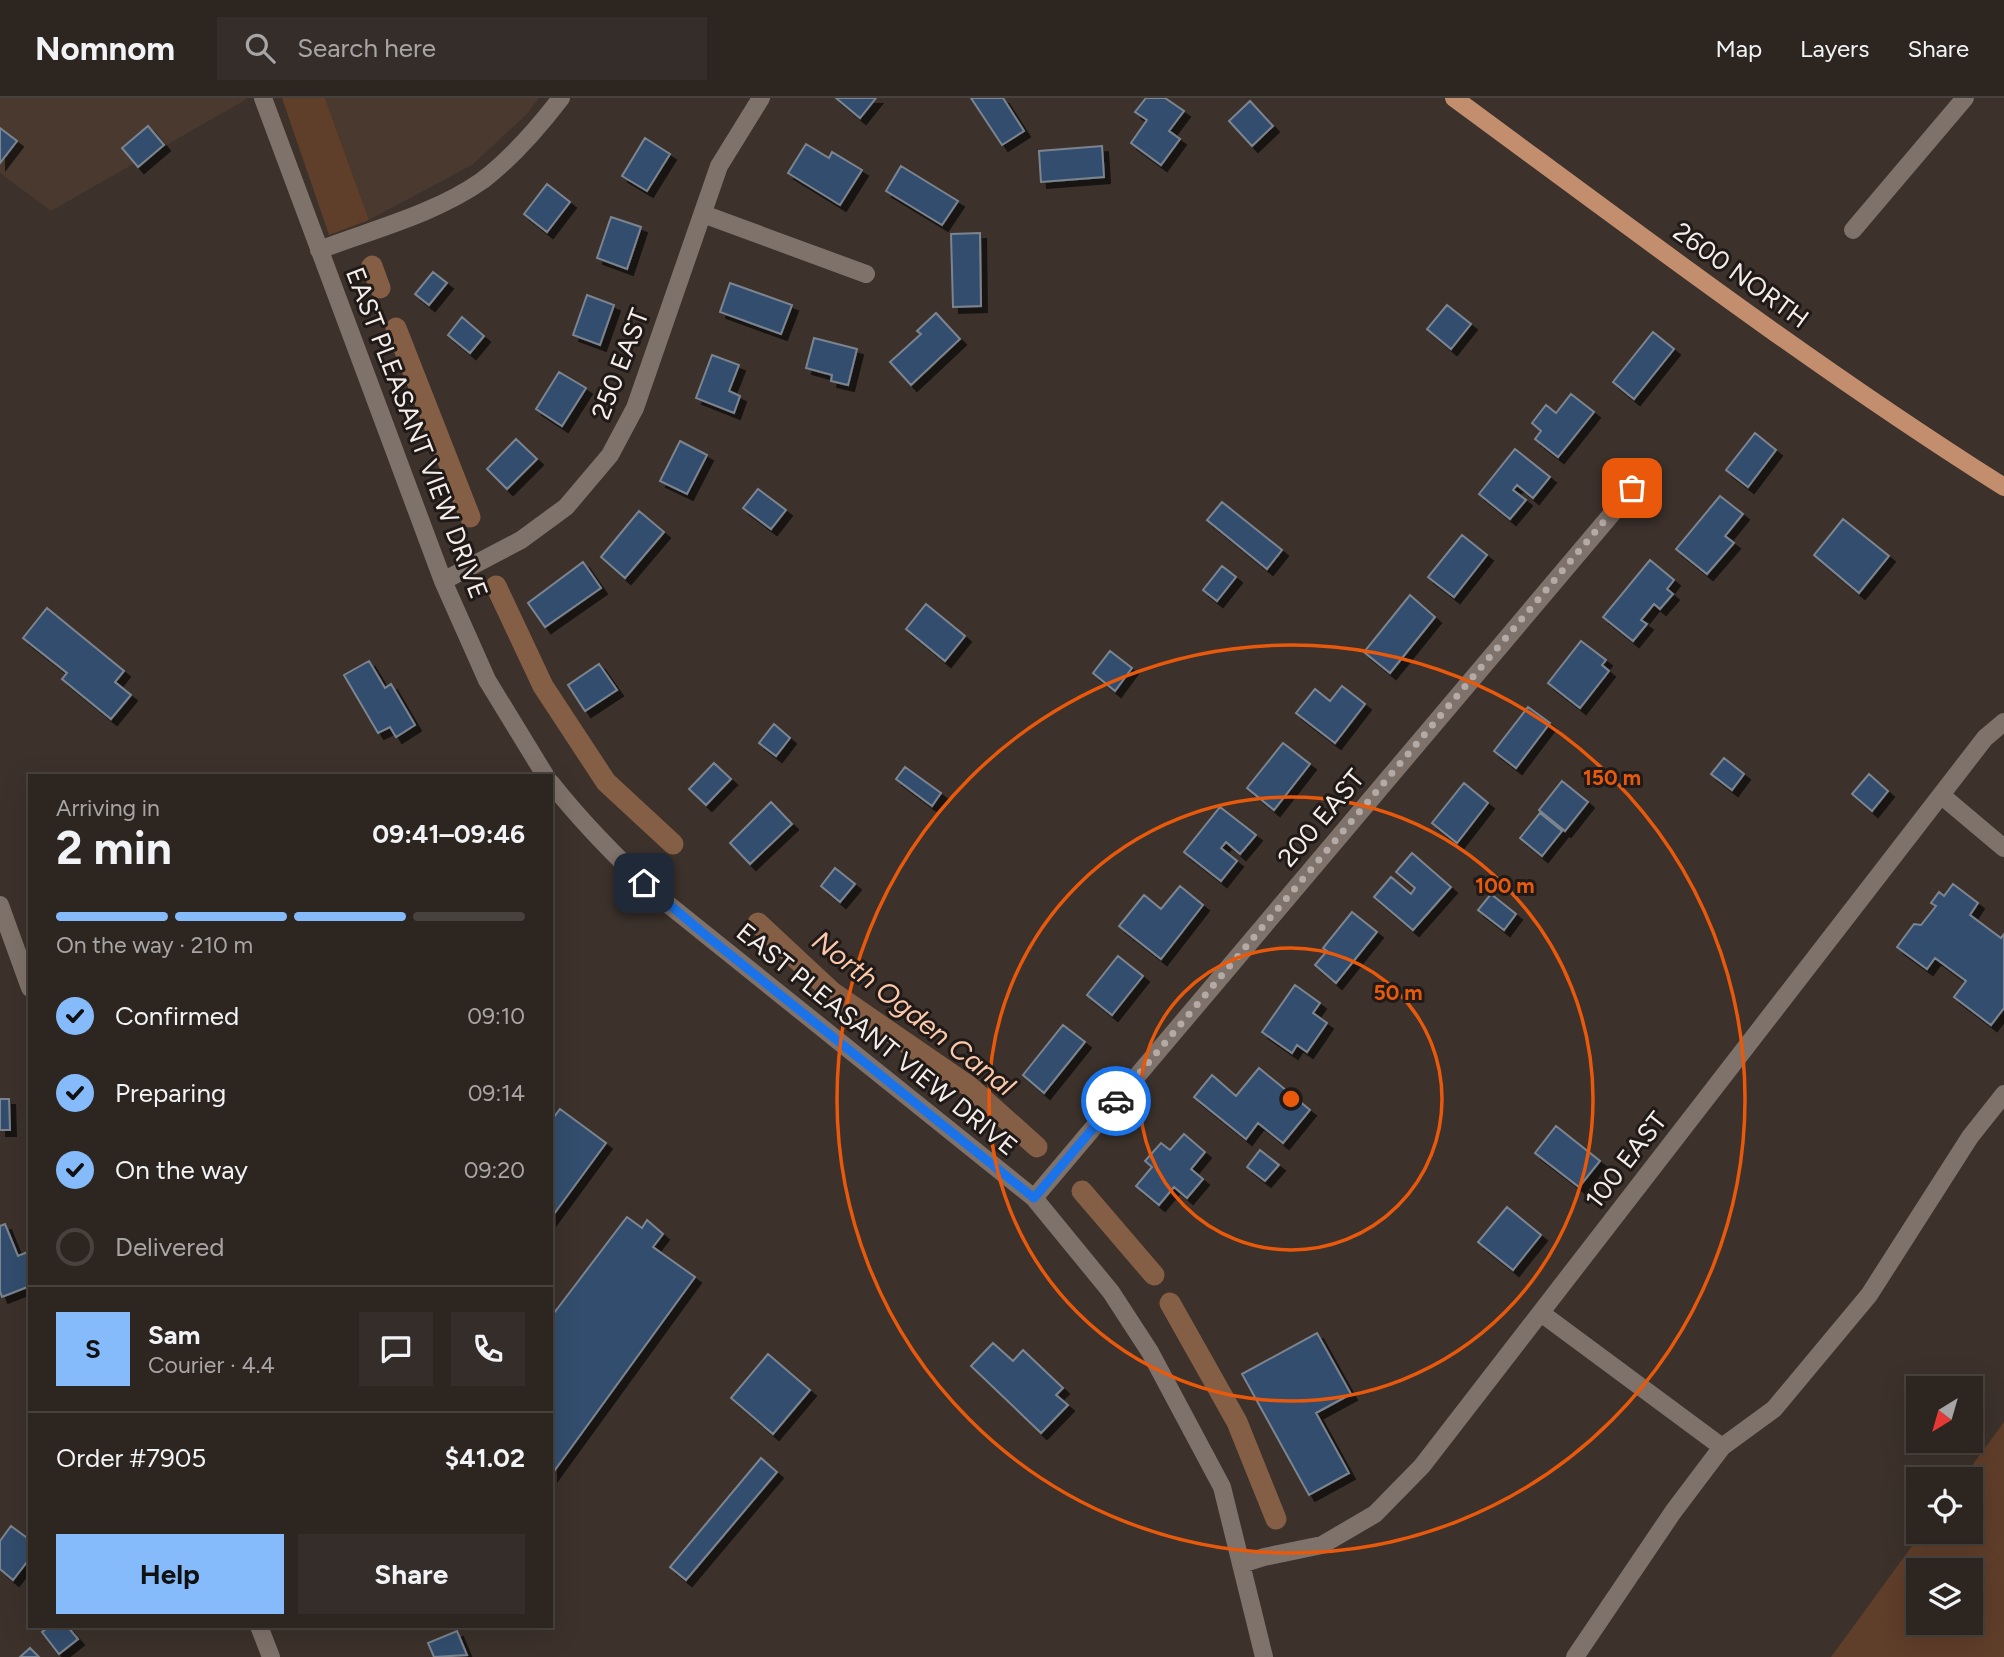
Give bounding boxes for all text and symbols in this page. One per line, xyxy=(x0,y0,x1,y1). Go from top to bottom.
search box xyxy=(217,17,707,80)
text: Nomnom xyxy=(35,29,175,68)
icon: search xyxy=(241,29,279,67)
text: Search here xyxy=(297,32,436,64)
text: Map xyxy=(1715,34,1762,63)
text: Layers xyxy=(1800,34,1869,63)
text: Share xyxy=(1907,34,1969,63)
street label: 2600 NORTH xyxy=(1667,215,1815,335)
street label: EAST PLEASANT VIEW DRIVE xyxy=(339,263,495,603)
street label: 250 EAST xyxy=(584,304,656,424)
pin xyxy=(1602,458,1662,518)
icon: bag xyxy=(1613,469,1651,507)
street label: 200 EAST xyxy=(1271,762,1371,873)
text: 150 m xyxy=(1583,765,1641,790)
text: Arriving in xyxy=(56,794,160,822)
text: 09:41–09:46 xyxy=(372,818,525,850)
text: 2 min xyxy=(56,820,172,876)
pin xyxy=(614,853,674,913)
icon: home xyxy=(625,864,663,902)
text: 100 m xyxy=(1475,873,1535,898)
street label: EAST PLEASANT VIEW DRIVE xyxy=(730,916,1024,1162)
water label: North Ogden Canal xyxy=(806,923,1023,1103)
text: On the way · 210 m xyxy=(56,931,253,959)
text: 50 m xyxy=(1373,980,1423,1005)
icon: check xyxy=(56,997,94,1035)
text: Confirmed xyxy=(115,1000,239,1032)
text: 09:10 xyxy=(467,1002,525,1030)
courier xyxy=(1081,1066,1151,1136)
icon: check xyxy=(56,1074,94,1112)
text: Preparing xyxy=(115,1077,226,1109)
text: 09:14 xyxy=(468,1079,525,1107)
icon: car xyxy=(1097,1082,1135,1120)
centre of rings xyxy=(1279,1087,1303,1111)
street label: 100 EAST xyxy=(1578,1105,1674,1215)
icon: check xyxy=(56,1151,94,1189)
text: On the way xyxy=(115,1154,248,1186)
text: 09:20 xyxy=(464,1156,525,1184)
text: Delivered xyxy=(115,1231,224,1263)
button: chat xyxy=(359,1312,433,1386)
button: phone xyxy=(451,1312,525,1386)
text: Sam xyxy=(148,1319,200,1351)
text: S xyxy=(85,1333,101,1365)
text: Courier · 4.4 xyxy=(148,1351,275,1379)
north arrow xyxy=(1906,1376,1983,1452)
map controls xyxy=(1906,1376,1983,1635)
text: Order #7905 xyxy=(56,1442,206,1474)
text: $41.02 xyxy=(445,1442,525,1474)
button: locate xyxy=(1906,1467,1983,1544)
button: Help xyxy=(56,1534,284,1614)
button: Share xyxy=(298,1534,525,1614)
button: layers xyxy=(1906,1558,1983,1635)

